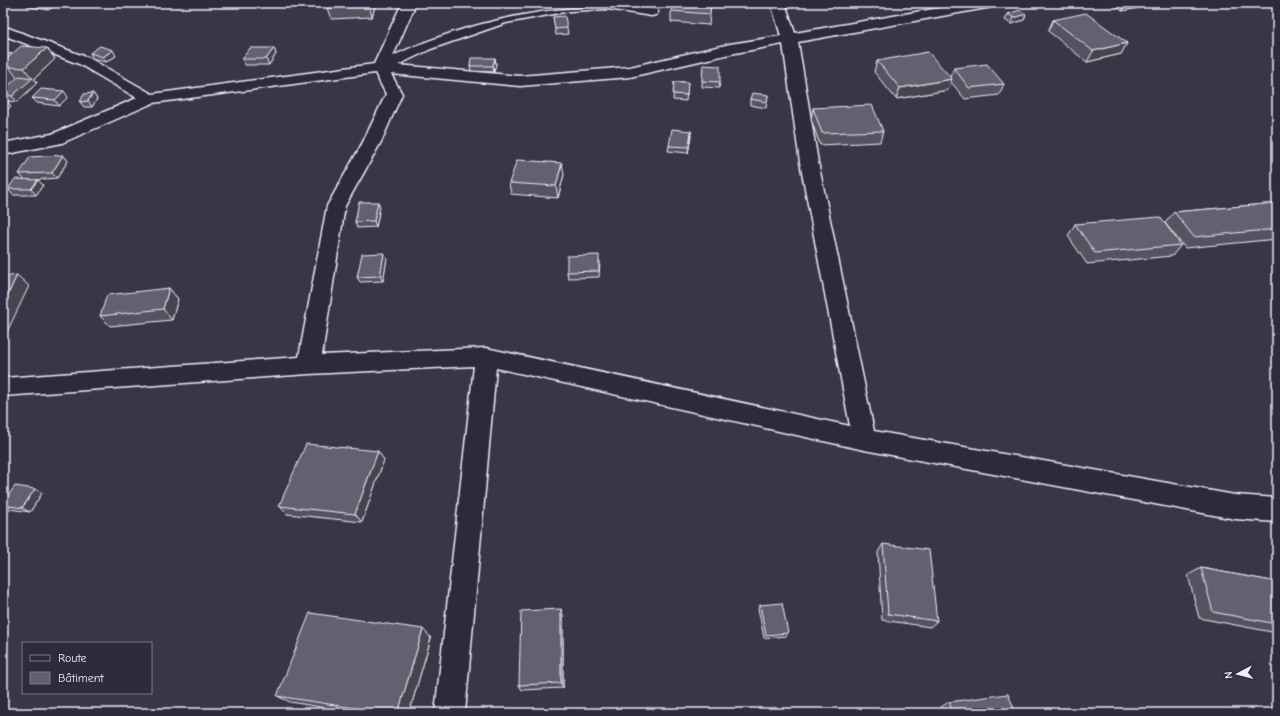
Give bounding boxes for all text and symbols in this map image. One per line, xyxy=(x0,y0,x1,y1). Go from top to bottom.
legend xyxy=(22,642,152,694)
text: Route xyxy=(58,651,87,665)
north arrow xyxy=(1218,654,1258,694)
text: Bâtiment xyxy=(58,671,104,685)
text: N xyxy=(1222,671,1235,680)

